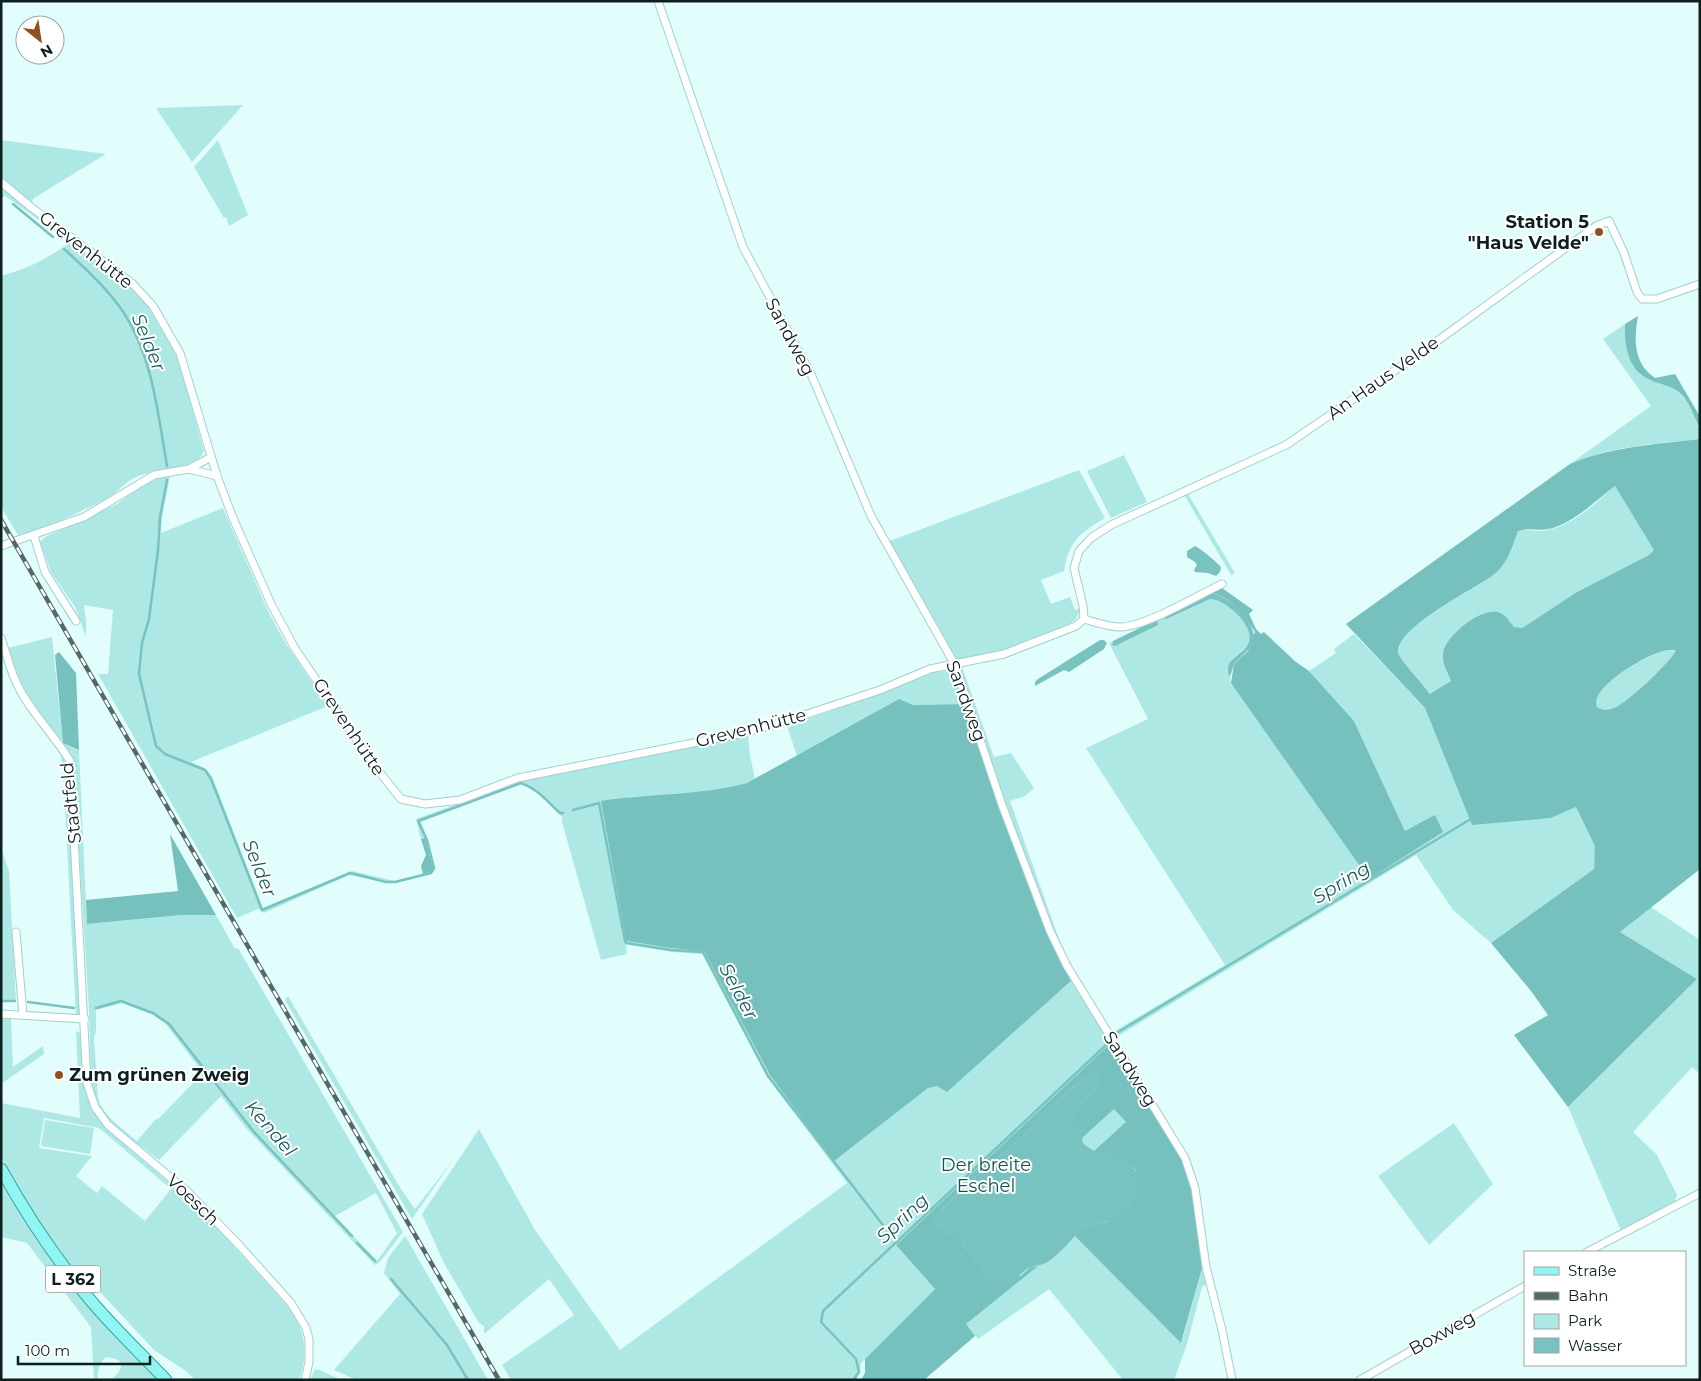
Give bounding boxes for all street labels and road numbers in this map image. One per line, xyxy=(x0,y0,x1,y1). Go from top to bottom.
street label: Grevenhütte xyxy=(35,206,138,294)
street label: Sandweg xyxy=(760,294,820,380)
street label: An Haus Velde xyxy=(1323,331,1443,425)
street label: Sandweg xyxy=(941,657,991,745)
street label: Grevenhütte xyxy=(308,674,390,780)
street label: Grevenhütte xyxy=(693,704,809,752)
street label: Stadtfeld xyxy=(56,761,86,845)
street label: Sandweg xyxy=(1098,1027,1162,1111)
street label: Voesch xyxy=(162,1170,224,1230)
road number: L 362 xyxy=(46,1266,100,1292)
street label: Boxweg xyxy=(1405,1306,1479,1360)

